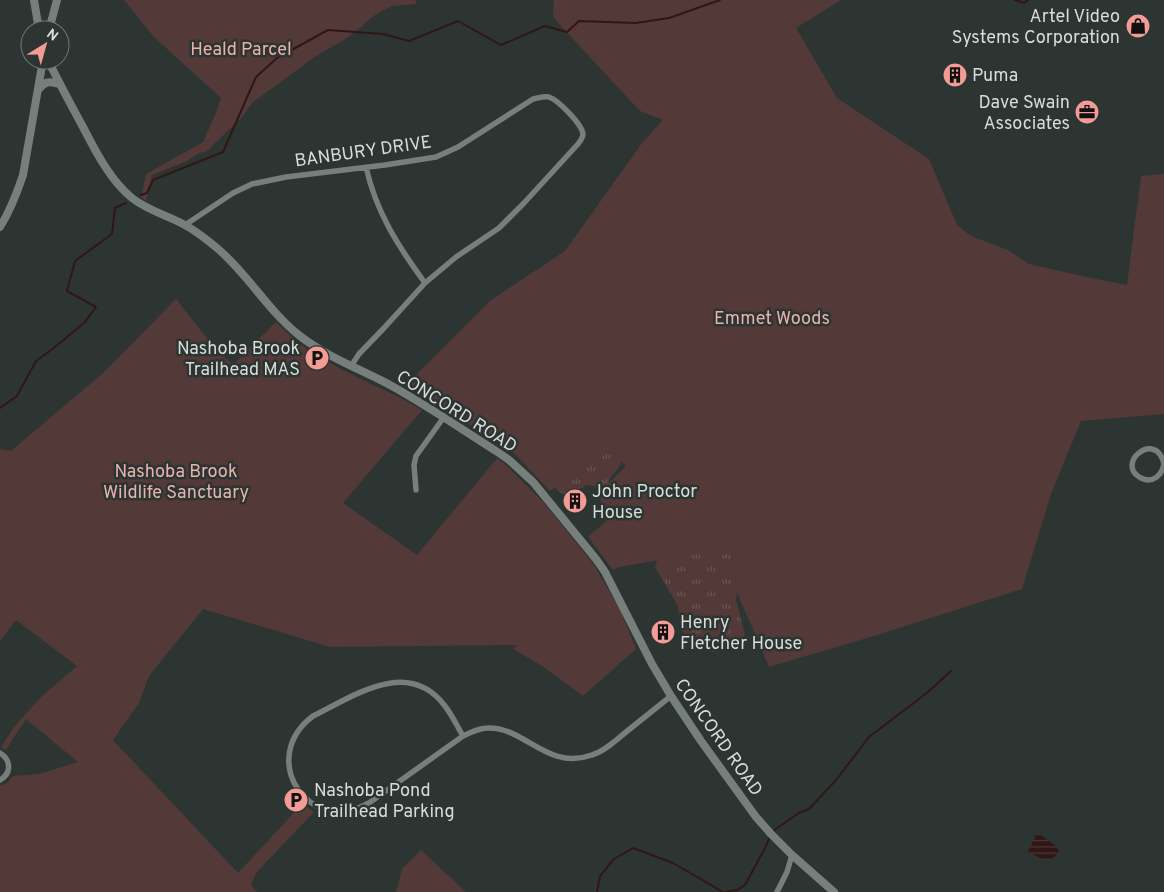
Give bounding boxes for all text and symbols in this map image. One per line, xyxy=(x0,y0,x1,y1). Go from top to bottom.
place label: Artel Video Systems Corporation xyxy=(952,6,1120,50)
shop icon: Artel Video Systems Corporation xyxy=(1125,13,1151,39)
north arrow xyxy=(20,20,70,70)
text: N xyxy=(43,26,61,46)
park label: Heald Parcel xyxy=(190,39,292,62)
building icon: Puma xyxy=(942,62,968,88)
place label: Puma xyxy=(972,65,1018,88)
place label: Dave Swain Associates xyxy=(979,92,1070,136)
office icon: Dave Swain Associates xyxy=(1074,99,1100,125)
street label: BANBURY DRIVE xyxy=(293,131,433,173)
park label: Emmet Woods xyxy=(714,308,830,331)
place label: Nashoba Brook Trailhead MAS xyxy=(177,338,300,382)
parking icon: Nashoba Brook Trailhead MAS xyxy=(304,345,330,371)
street label: CONCORD ROAD xyxy=(391,366,521,459)
park label: Nashoba Brook Wildlife Sanctuary xyxy=(103,461,249,505)
place label: John Proctor House xyxy=(592,481,697,525)
building icon: John Proctor House xyxy=(562,488,588,514)
place label: Henry Fletcher House xyxy=(680,612,802,656)
building icon: Henry Fletcher House xyxy=(650,619,676,645)
street label: CONCORD ROAD xyxy=(669,675,767,801)
place label: Nashoba Pond Trailhead Parking xyxy=(314,780,455,824)
parking icon: Nashoba Pond Trailhead Parking xyxy=(283,787,309,813)

